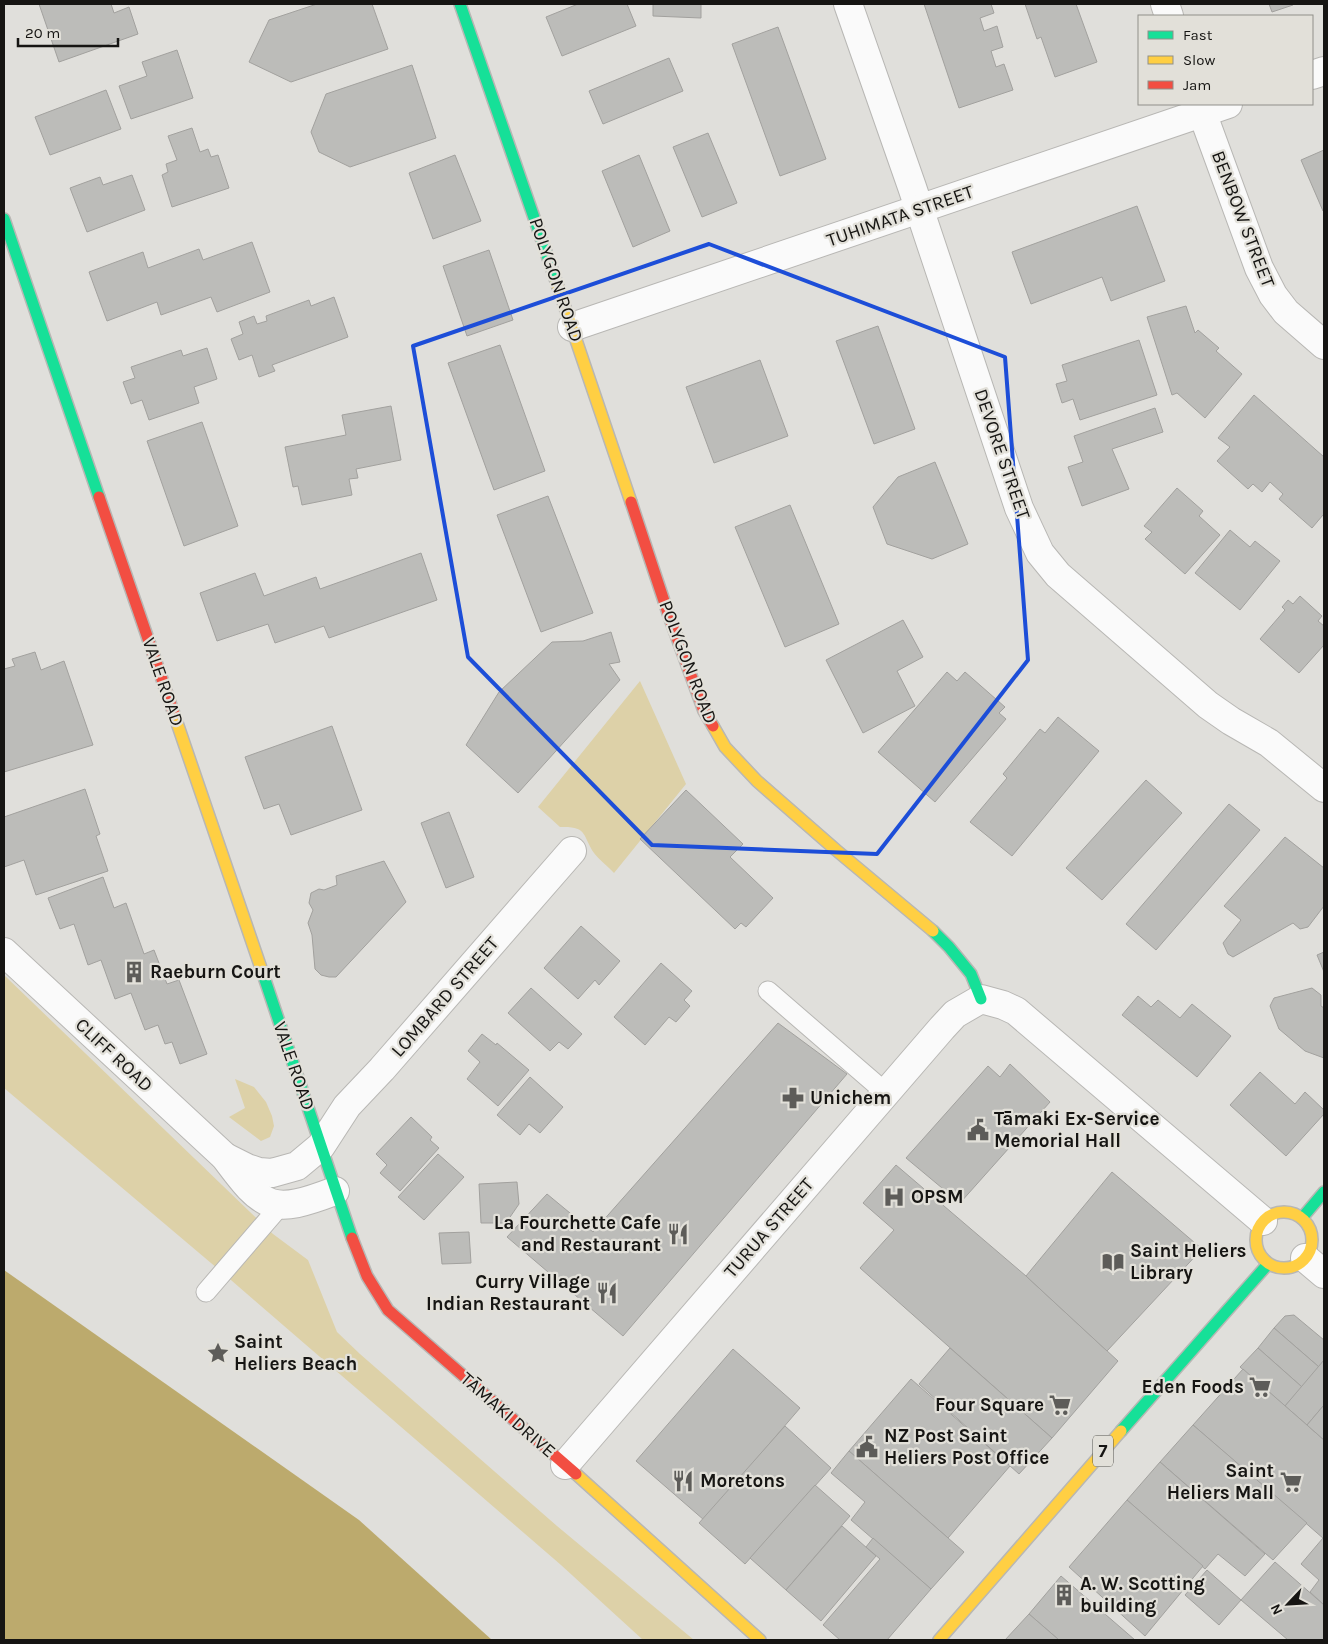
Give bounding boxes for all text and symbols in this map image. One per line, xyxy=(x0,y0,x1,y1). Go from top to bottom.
scale bar xyxy=(18,15,118,47)
legend xyxy=(1138,15,1313,105)
text: 20 m xyxy=(25,24,60,42)
text: Fast xyxy=(1183,26,1213,44)
text: Slow xyxy=(1183,51,1215,69)
text: Jam xyxy=(1183,76,1211,94)
street label: BENBOW STREET xyxy=(1207,148,1279,291)
street label: TUHIMATA STREET xyxy=(824,180,977,251)
street label: POLYGON ROAD xyxy=(524,215,588,345)
street label: DEVORE STREET xyxy=(969,386,1035,522)
street label: POLYGON ROAD xyxy=(654,597,722,727)
street label: VALE ROAD xyxy=(138,635,188,729)
street label: LOMBARD STREET xyxy=(387,932,504,1062)
building icon: Raeburn Court xyxy=(121,959,147,985)
place label: Raeburn Court xyxy=(150,961,281,983)
street label: CLIFF ROAD xyxy=(71,1014,157,1096)
street label: VALE ROAD xyxy=(269,1019,319,1113)
pharmacy icon: Unichem xyxy=(780,1085,806,1111)
place label: Unichem xyxy=(810,1087,891,1109)
place label: Tāmaki Ex-Service Memorial Hall xyxy=(994,1108,1159,1152)
public building icon: Tāmaki Ex-Service Memorial Hall xyxy=(965,1117,991,1143)
street label: TURUA STREET xyxy=(720,1173,819,1282)
hospital icon: OPSM xyxy=(881,1184,907,1210)
place label: OPSM xyxy=(911,1186,964,1208)
place label: La Fourchette Cafe and Restaurant xyxy=(494,1212,661,1256)
restaurant icon: La Fourchette Cafe and Restaurant xyxy=(665,1221,691,1247)
place label: Saint Heliers Library xyxy=(1130,1240,1247,1284)
library icon: Saint Heliers Library xyxy=(1100,1249,1126,1275)
place label: Curry Village Indian Restaurant xyxy=(426,1271,590,1315)
restaurant icon: Curry Village Indian Restaurant xyxy=(594,1280,620,1306)
place label: Saint Heliers Beach xyxy=(234,1331,357,1375)
place icon: Saint Heliers Beach xyxy=(205,1340,231,1366)
street label: TĀMAKI DRIVE xyxy=(456,1368,560,1462)
supermarket icon: Eden Foods xyxy=(1247,1374,1273,1400)
place label: Eden Foods xyxy=(1142,1376,1244,1398)
supermarket icon: Four Square xyxy=(1047,1392,1073,1418)
place label: Four Square xyxy=(935,1394,1044,1416)
place label: NZ Post Saint Heliers Post Office xyxy=(884,1425,1049,1469)
public building icon: NZ Post Saint Heliers Post Office xyxy=(854,1434,880,1460)
road number: 7 xyxy=(1093,1435,1113,1466)
place label: Saint Heliers Mall xyxy=(1167,1460,1274,1504)
restaurant icon: Moretons xyxy=(670,1468,696,1494)
supermarket icon: Saint Heliers Mall xyxy=(1278,1469,1304,1495)
place label: Moretons xyxy=(700,1470,785,1492)
place label: A. W. Scotting building xyxy=(1080,1573,1205,1617)
north arrow xyxy=(1263,1579,1313,1629)
building icon: A. W. Scotting building xyxy=(1051,1582,1077,1608)
text: N xyxy=(1267,1601,1286,1617)

